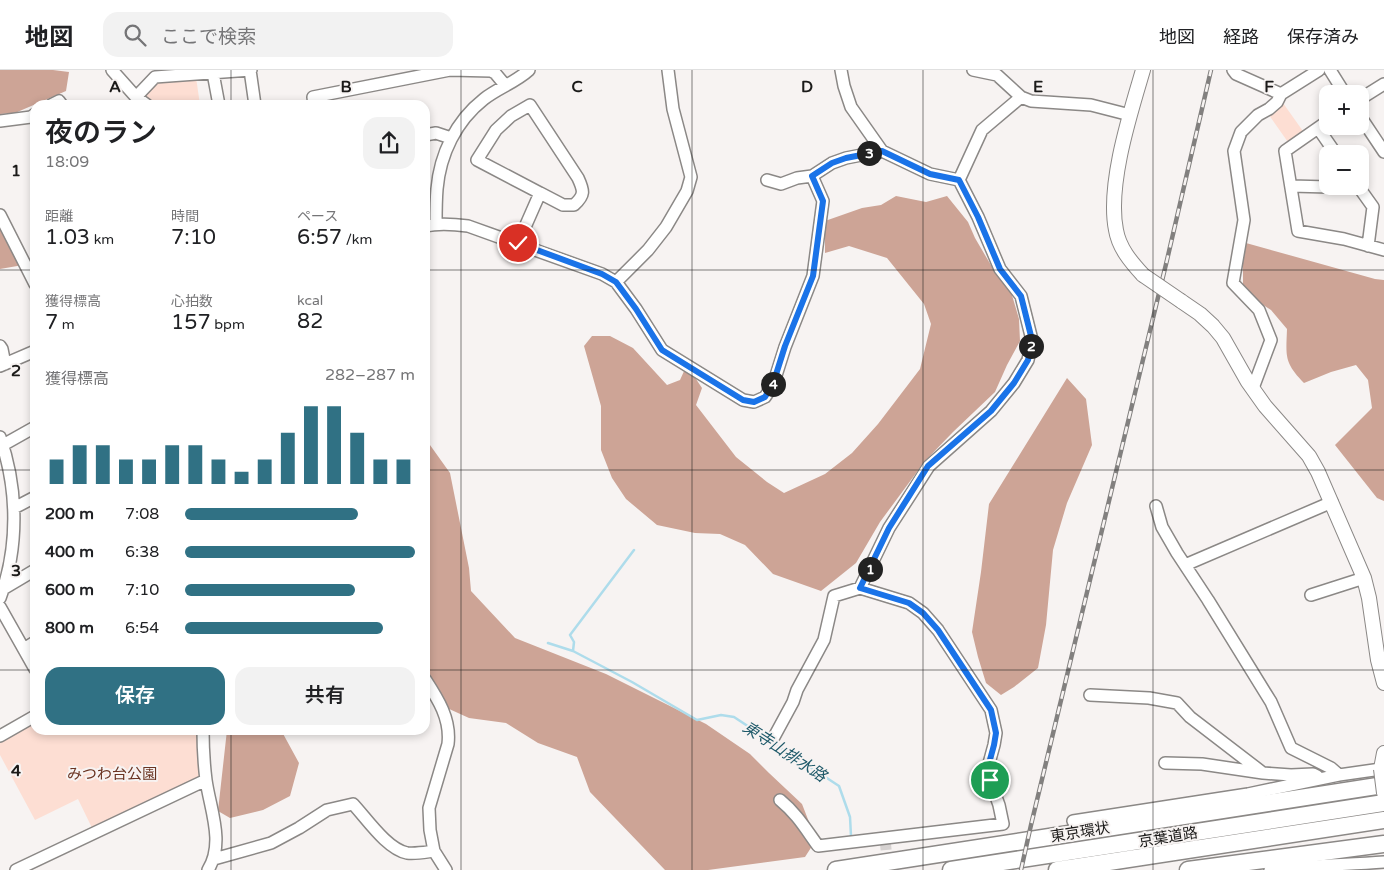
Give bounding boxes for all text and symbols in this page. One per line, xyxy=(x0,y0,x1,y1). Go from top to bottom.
search box xyxy=(103,12,453,57)
icon: search xyxy=(121,21,149,49)
text: 地図 xyxy=(25,23,73,52)
text: ここで検索 xyxy=(161,26,256,48)
text: 地図 xyxy=(1159,26,1195,48)
text: 経路 xyxy=(1223,26,1259,48)
text: 保存済み xyxy=(1287,26,1359,48)
text: A xyxy=(109,77,121,97)
text: B xyxy=(340,77,352,97)
text: C xyxy=(571,77,583,97)
text: D xyxy=(801,77,813,97)
text: E xyxy=(1033,77,1043,97)
text: F xyxy=(1264,77,1274,97)
map controls xyxy=(1319,85,1369,195)
button: + xyxy=(1319,85,1369,135)
text: 夜のラン xyxy=(45,116,157,150)
button: share xyxy=(363,117,415,169)
pin: 3 xyxy=(856,140,882,166)
text: 3 xyxy=(865,145,874,162)
button: − xyxy=(1319,145,1369,195)
text: 18:09 xyxy=(45,152,89,172)
text: 1 xyxy=(11,161,21,181)
text: 距離 xyxy=(45,208,73,225)
text: 時間 xyxy=(171,208,199,225)
text: ペース xyxy=(297,208,338,225)
pin xyxy=(497,222,539,264)
text: 1.03 xyxy=(45,225,90,250)
text: 7:10 xyxy=(171,225,216,250)
text: 6:57 xyxy=(297,225,342,250)
icon: check xyxy=(504,229,532,257)
text: km xyxy=(90,231,114,248)
text: /km xyxy=(342,231,372,248)
text: kcal xyxy=(297,292,323,309)
text: 獲得標高 xyxy=(45,293,101,310)
text: 心拍数 xyxy=(171,293,213,310)
text: 82 xyxy=(297,309,323,334)
text: 7 xyxy=(45,310,58,335)
text: 157 xyxy=(171,310,211,335)
text: m xyxy=(58,316,75,333)
text: bpm xyxy=(211,316,245,333)
pin: 2 xyxy=(1018,334,1044,358)
text: 2 xyxy=(1027,338,1036,355)
text: 2 xyxy=(11,361,21,381)
text: 282–287 m xyxy=(325,365,415,385)
text: 獲得標高 xyxy=(45,369,109,389)
pin: 4 xyxy=(760,372,786,396)
text: 4 xyxy=(769,376,778,393)
text: 200 m xyxy=(45,504,94,524)
text: 7:08 xyxy=(125,504,159,524)
text: 400 m xyxy=(45,542,94,562)
text: 6:38 xyxy=(125,542,159,562)
pin: 1 xyxy=(858,556,882,582)
text: 3 xyxy=(11,561,21,581)
text: 1 xyxy=(866,561,875,578)
text: 600 m xyxy=(45,580,94,600)
text: 7:10 xyxy=(125,580,159,600)
text: 800 m xyxy=(45,618,94,638)
text: 6:54 xyxy=(125,618,159,638)
button: 保存 xyxy=(45,667,225,725)
button: 共有 xyxy=(235,667,415,725)
water label: 東寺山排水路 xyxy=(739,717,832,787)
pin xyxy=(969,759,1011,801)
text: 4 xyxy=(11,761,21,781)
park label: みつわ台公園 xyxy=(67,765,157,783)
icon: arrive xyxy=(976,766,1004,794)
street label: 東京環状 xyxy=(1049,818,1111,846)
street label: 京葉道路 xyxy=(1137,823,1199,851)

